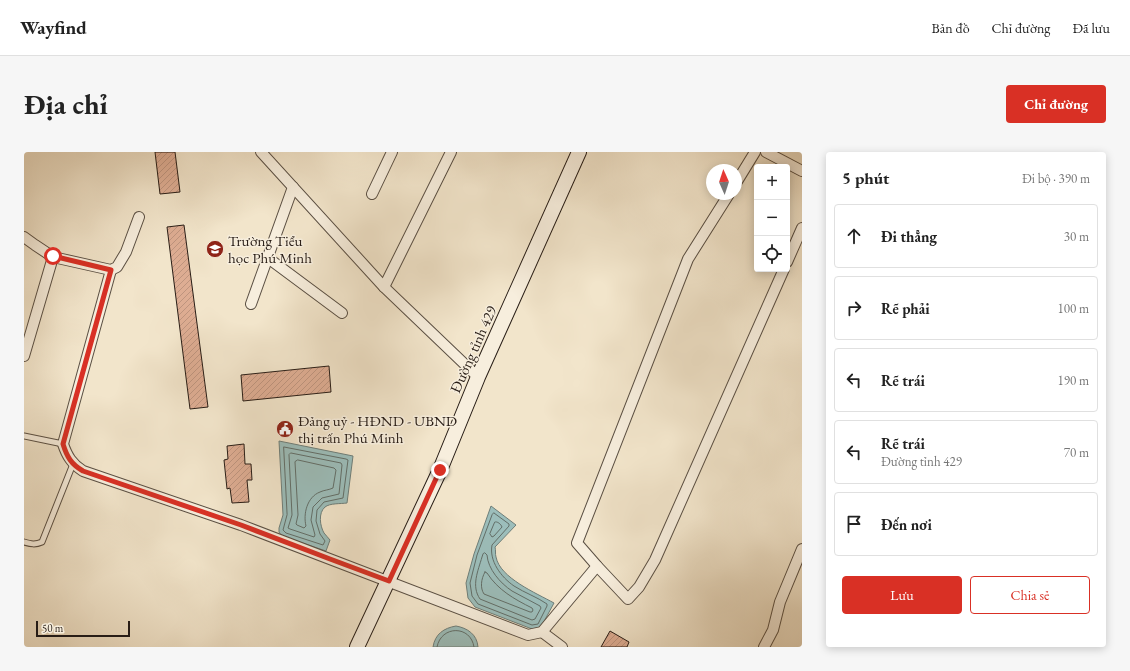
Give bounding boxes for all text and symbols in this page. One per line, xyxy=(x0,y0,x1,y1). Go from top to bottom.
text: Wayfind xyxy=(20,15,87,40)
text: Bản đồ xyxy=(932,19,970,37)
text: Chỉ đường xyxy=(992,19,1050,37)
text: Đã lưu xyxy=(1072,19,1110,37)
button: Chỉ đường xyxy=(1006,85,1106,123)
text: Địa chỉ xyxy=(24,86,108,122)
north arrow xyxy=(706,164,742,200)
map controls xyxy=(754,164,790,272)
button: + xyxy=(754,164,790,200)
text: 5 phút xyxy=(842,167,889,189)
text: Đi bộ · 390 m xyxy=(1022,170,1090,187)
button: − xyxy=(754,200,790,236)
icon: ahead xyxy=(843,225,865,247)
text: Đi thẳng xyxy=(881,227,937,246)
text: 30 m xyxy=(1064,228,1089,245)
place label: Trường Tiểu học Phú Minh xyxy=(228,231,312,267)
button: locate xyxy=(754,236,790,272)
school or university icon: Trường Tiểu học Phú Minh xyxy=(205,239,225,259)
route start xyxy=(44,247,62,265)
icon: right xyxy=(843,297,865,319)
text: Rẽ phải xyxy=(881,299,930,318)
text: 100 m xyxy=(1058,300,1089,317)
street label: Đường tỉnh 429 xyxy=(445,302,501,396)
icon: left xyxy=(843,369,865,391)
text: Rẽ trái xyxy=(881,371,925,390)
text: 190 m xyxy=(1058,372,1089,389)
place label: Đảng uỷ - HĐND - UBND thị trấn Phú Minh xyxy=(298,411,457,447)
public building icon: Đảng uỷ - HĐND - UBND thị trấn Phú Minh xyxy=(275,419,295,439)
text: Rẽ trái xyxy=(881,434,925,453)
icon: left xyxy=(843,441,865,463)
text: 70 m xyxy=(1064,444,1089,461)
text: Đường tỉnh 429 xyxy=(881,453,962,470)
route end xyxy=(431,461,449,479)
icon: arrive xyxy=(843,513,865,535)
text: Đến nơi xyxy=(881,515,932,534)
button: Lưu xyxy=(842,576,962,614)
button: Chia sẻ xyxy=(970,576,1090,614)
scale bar xyxy=(36,619,130,638)
text: 50 m xyxy=(42,621,63,635)

